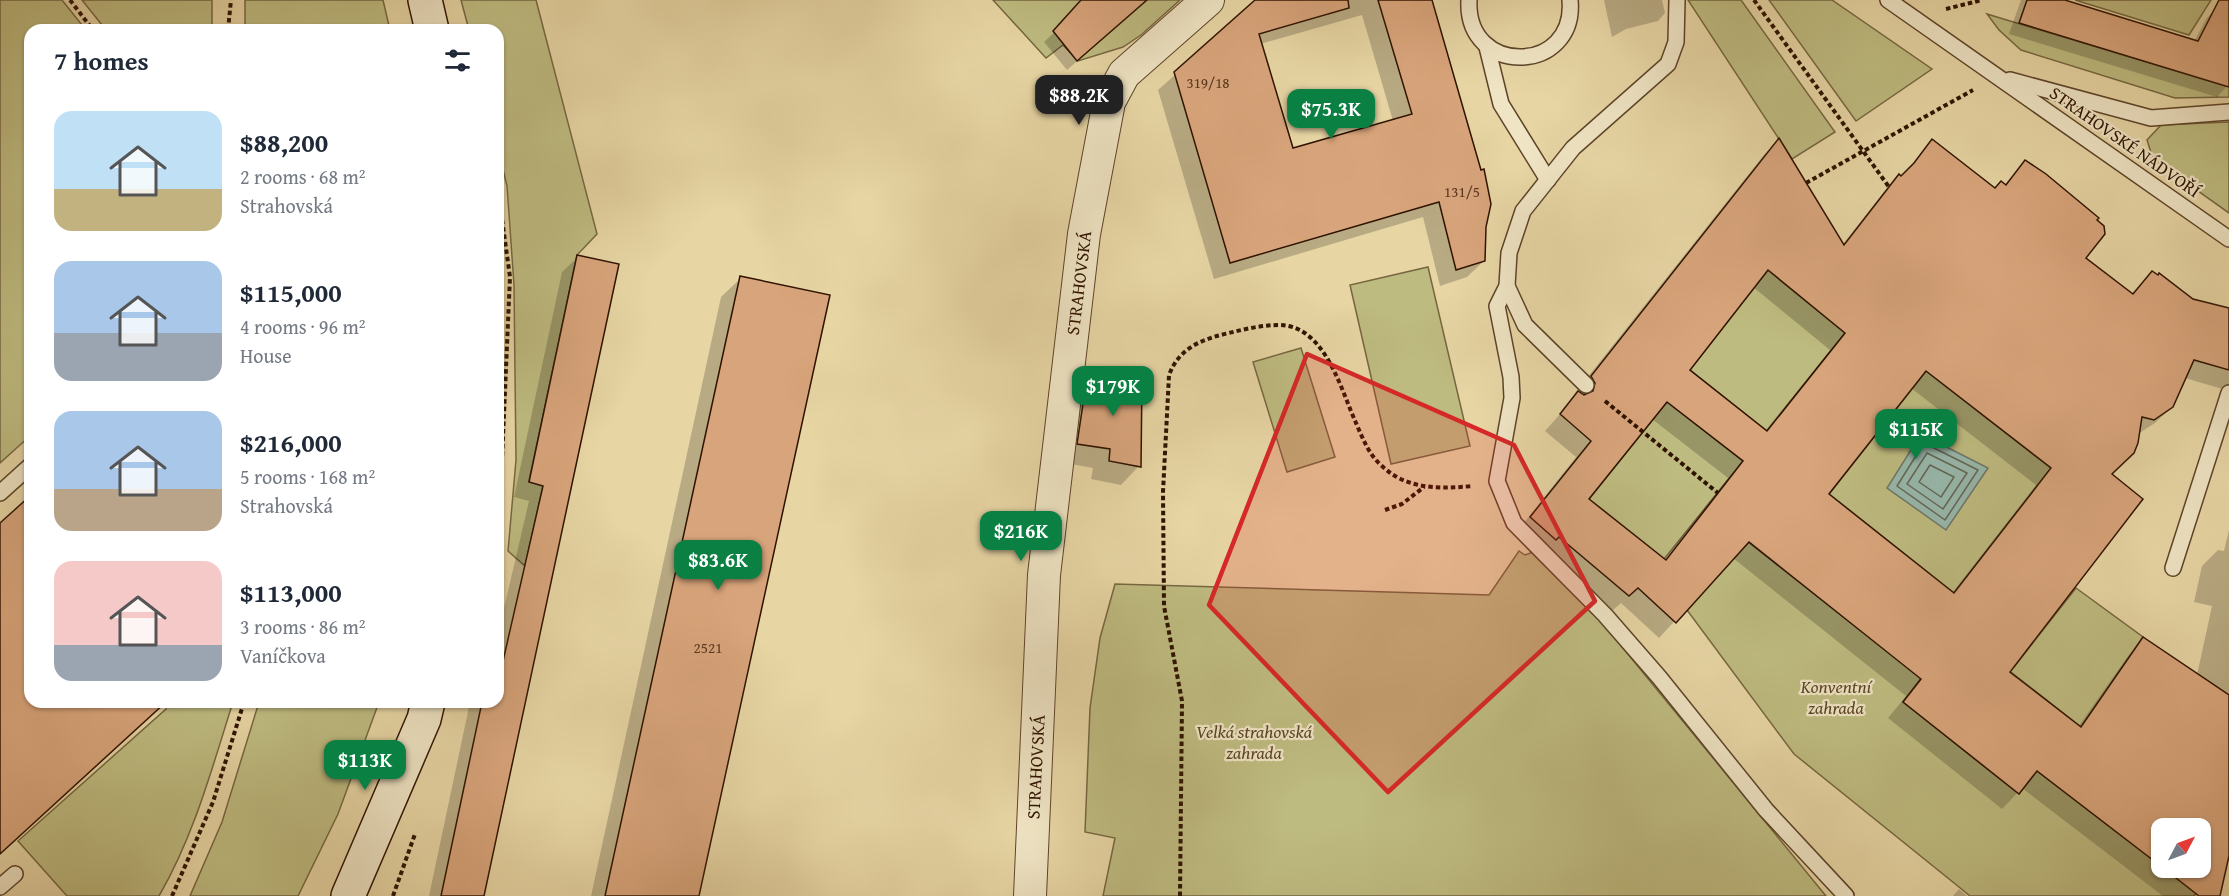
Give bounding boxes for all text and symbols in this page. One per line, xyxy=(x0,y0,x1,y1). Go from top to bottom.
text: 7 homes xyxy=(54,41,149,80)
icon: filters xyxy=(441,44,474,77)
house number: 319/18 xyxy=(1186,72,1230,93)
pin: $88.2K xyxy=(1030,75,1128,126)
street label: STRAHOVSKÉ NÁDVOŘÍ xyxy=(2044,79,2207,204)
text: $88.2K xyxy=(1049,80,1109,109)
pin: $75.3K xyxy=(1282,89,1380,140)
text: $75.3K xyxy=(1301,94,1361,123)
text: $88,200 xyxy=(240,123,328,162)
icon: home xyxy=(102,135,174,207)
text: 2 rooms · 68 m² xyxy=(240,162,366,191)
house number: 131/5 xyxy=(1444,181,1480,202)
text: Strahovská xyxy=(240,191,333,220)
street label: STRAHOVSKÁ xyxy=(1059,229,1098,337)
text: $115,000 xyxy=(240,273,342,312)
icon: home xyxy=(102,285,174,357)
text: 4 rooms · 96 m² xyxy=(240,312,366,341)
text: House xyxy=(240,341,292,370)
pin: $179K xyxy=(1071,366,1155,417)
text: $179K xyxy=(1086,371,1140,400)
pin: $115K xyxy=(1874,409,1958,460)
text: $115K xyxy=(1889,414,1943,443)
text: $216,000 xyxy=(240,423,342,462)
icon: home xyxy=(102,435,174,507)
text: 5 rooms · 168 m² xyxy=(240,462,375,491)
text: Strahovská xyxy=(240,491,333,520)
pin: $216K xyxy=(979,511,1063,562)
text: $216K xyxy=(994,516,1048,545)
pin: $83.6K xyxy=(669,540,767,591)
text: $83.6K xyxy=(688,545,748,574)
text: $113,000 xyxy=(240,573,342,612)
icon: home xyxy=(102,585,174,657)
text: 3 rooms · 86 m² xyxy=(240,612,366,641)
house number: 2521 xyxy=(694,637,722,658)
text: Vaníčkova xyxy=(240,641,326,670)
park label: Konventní zahrada xyxy=(1800,673,1874,721)
street label: STRAHOVSKÁ xyxy=(1019,714,1052,820)
park label: Velká strahovská zahrada xyxy=(1196,718,1313,766)
pin: $113K xyxy=(323,740,407,791)
text: $113K xyxy=(338,745,392,774)
north arrow xyxy=(2151,818,2211,878)
map controls xyxy=(2151,818,2211,878)

